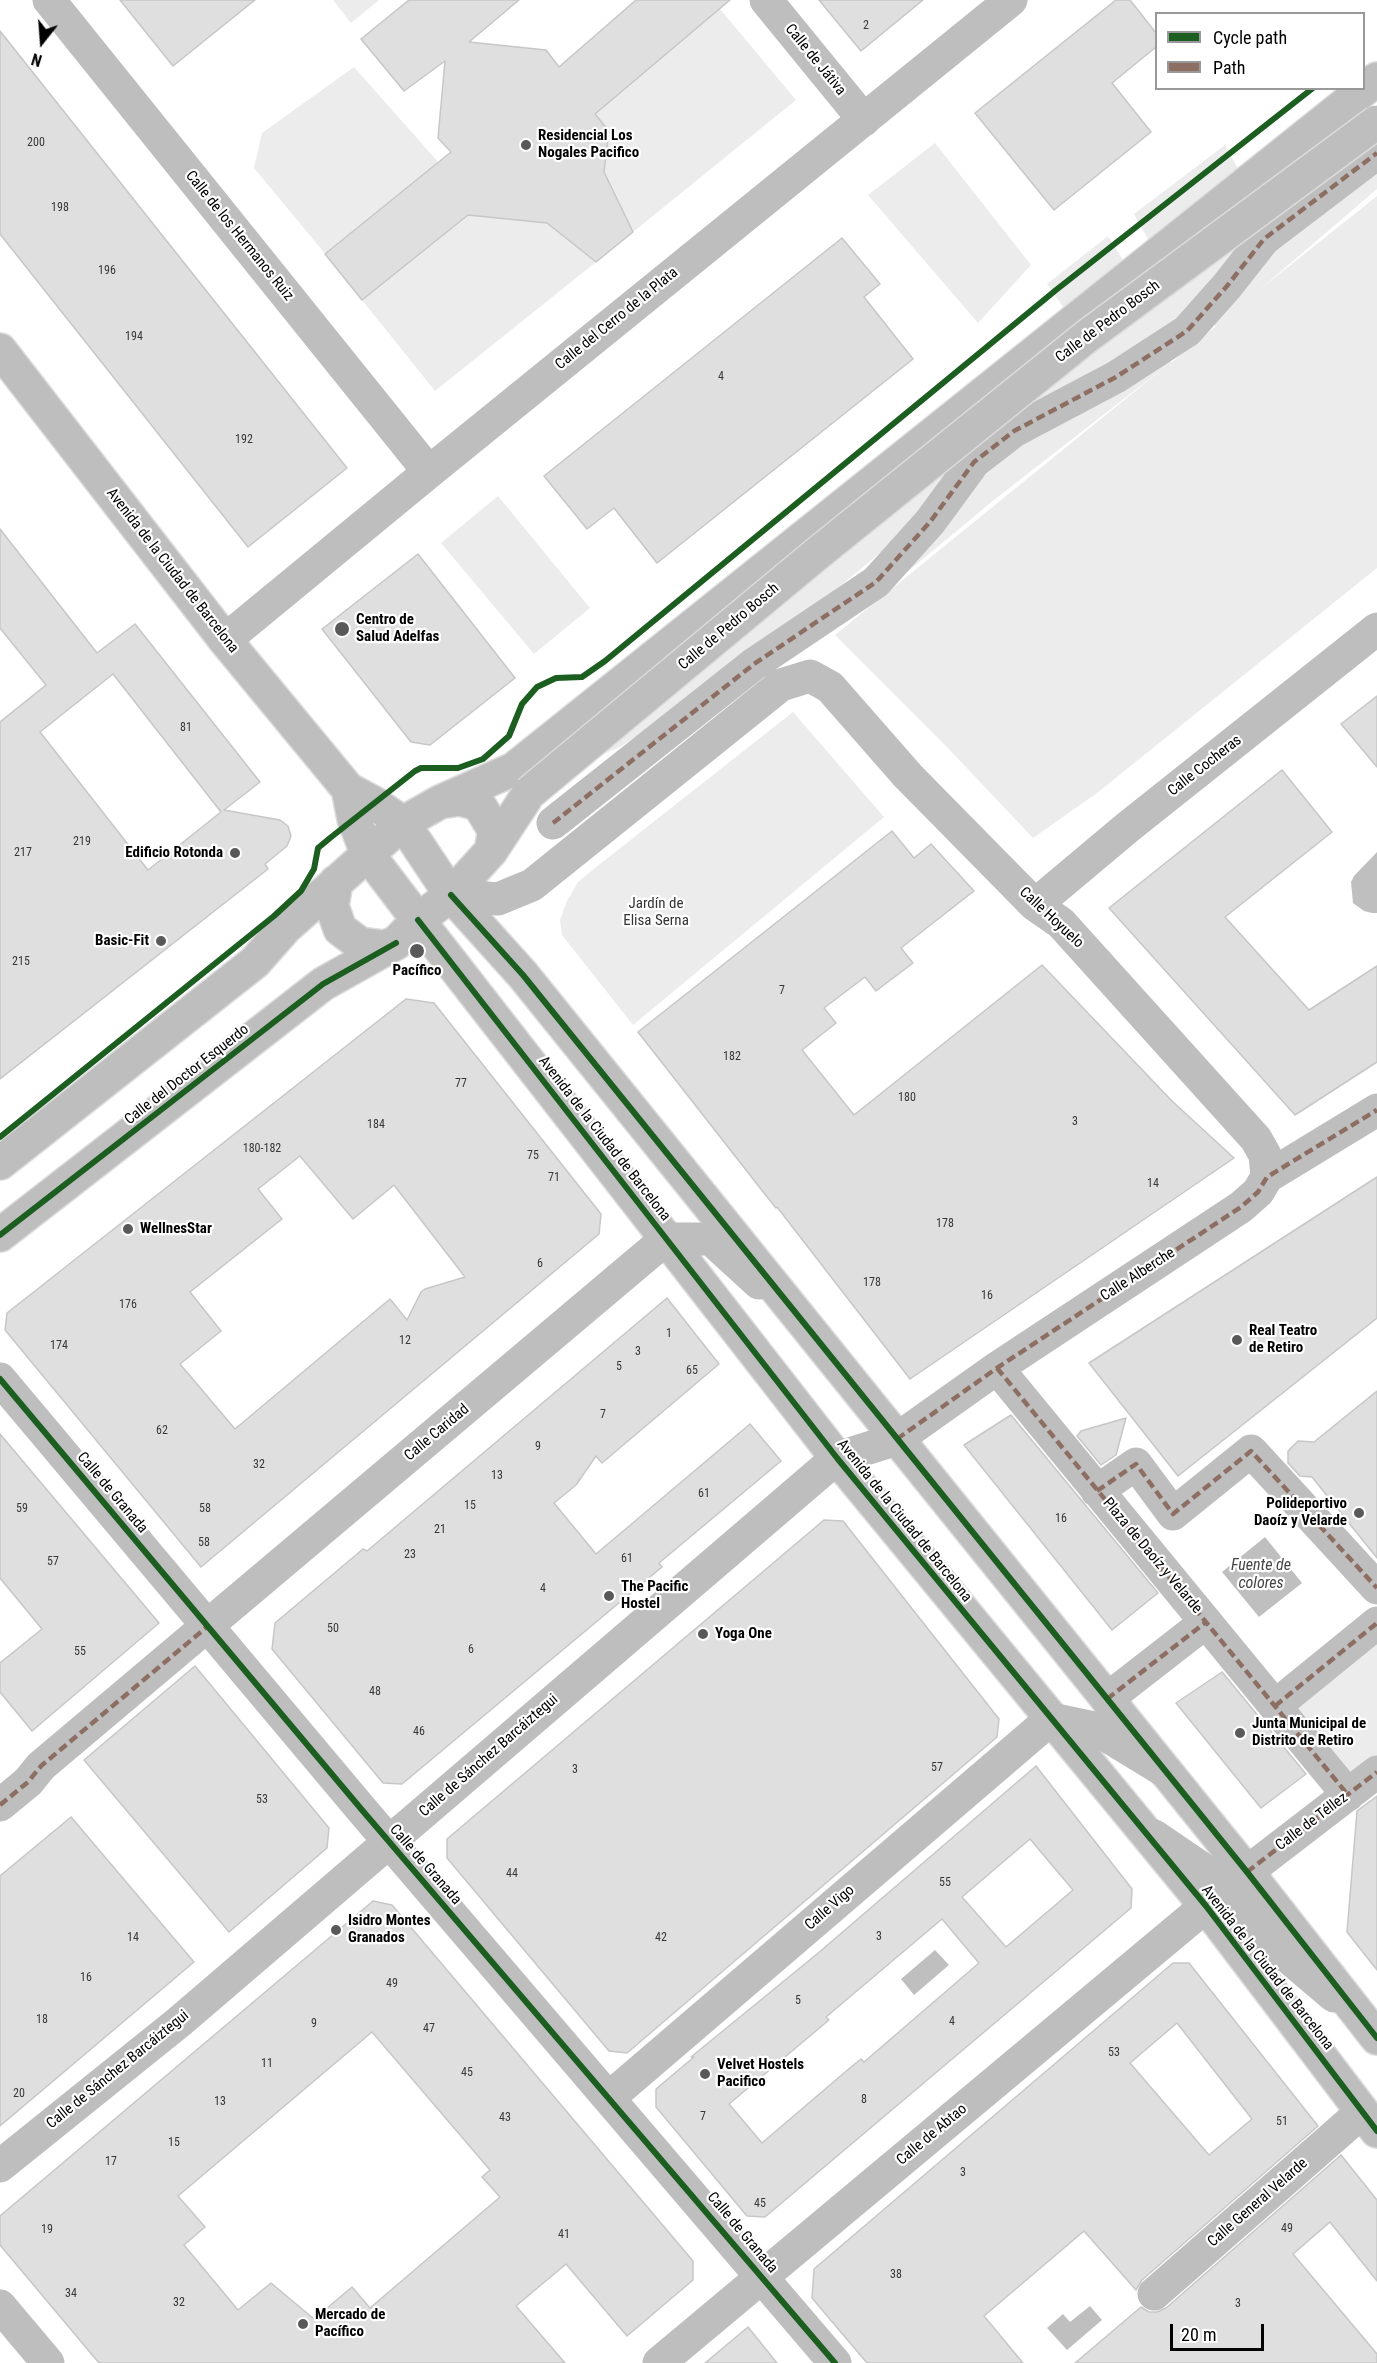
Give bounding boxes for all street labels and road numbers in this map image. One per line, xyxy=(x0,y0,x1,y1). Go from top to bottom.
street label: Calle de Játiva xyxy=(781,21,849,99)
street label: Calle de los Hermanos Ruiz xyxy=(181,167,297,305)
street label: Calle del Cerro de la Plata xyxy=(552,264,682,374)
street label: Calle de Pedro Bosch xyxy=(1052,277,1164,367)
street label: Avenida de la Ciudad de Barcelona xyxy=(102,485,242,657)
street label: Calle de Pedro Bosch xyxy=(675,580,783,674)
street label: Calle Cocheras xyxy=(1165,732,1245,800)
street label: Calle Hoyuelo xyxy=(1015,884,1087,952)
street label: Calle del Doctor Esquerdo xyxy=(121,1021,253,1129)
street label: Avenida de la Ciudad de Barcelona xyxy=(534,1053,674,1225)
street label: Calle Alberche xyxy=(1097,1244,1179,1306)
street label: Calle Caridad xyxy=(401,1401,473,1465)
street label: Avenida de la Ciudad de Barcelona xyxy=(833,1436,975,1606)
street label: Calle de Granada xyxy=(73,1449,151,1537)
street label: Plaza de Daoíz y Velarde xyxy=(1098,1495,1206,1617)
street label: Calle de Sánchez Barcáiztegui xyxy=(416,1691,562,1821)
street label: Calle de Téllez xyxy=(1272,1789,1352,1855)
street label: Calle de Granada xyxy=(385,1821,465,1909)
street label: Calle Vigo xyxy=(802,1882,858,1934)
street label: Avenida de la Ciudad de Barcelona xyxy=(1197,1882,1337,2054)
street label: Calle de Sánchez Barcáiztegui xyxy=(43,2007,193,2133)
street label: Calle de Abtao xyxy=(893,2100,971,2170)
street label: Calle General Velarde xyxy=(1204,2155,1312,2251)
street label: Calle de Granada xyxy=(703,2189,781,2277)

